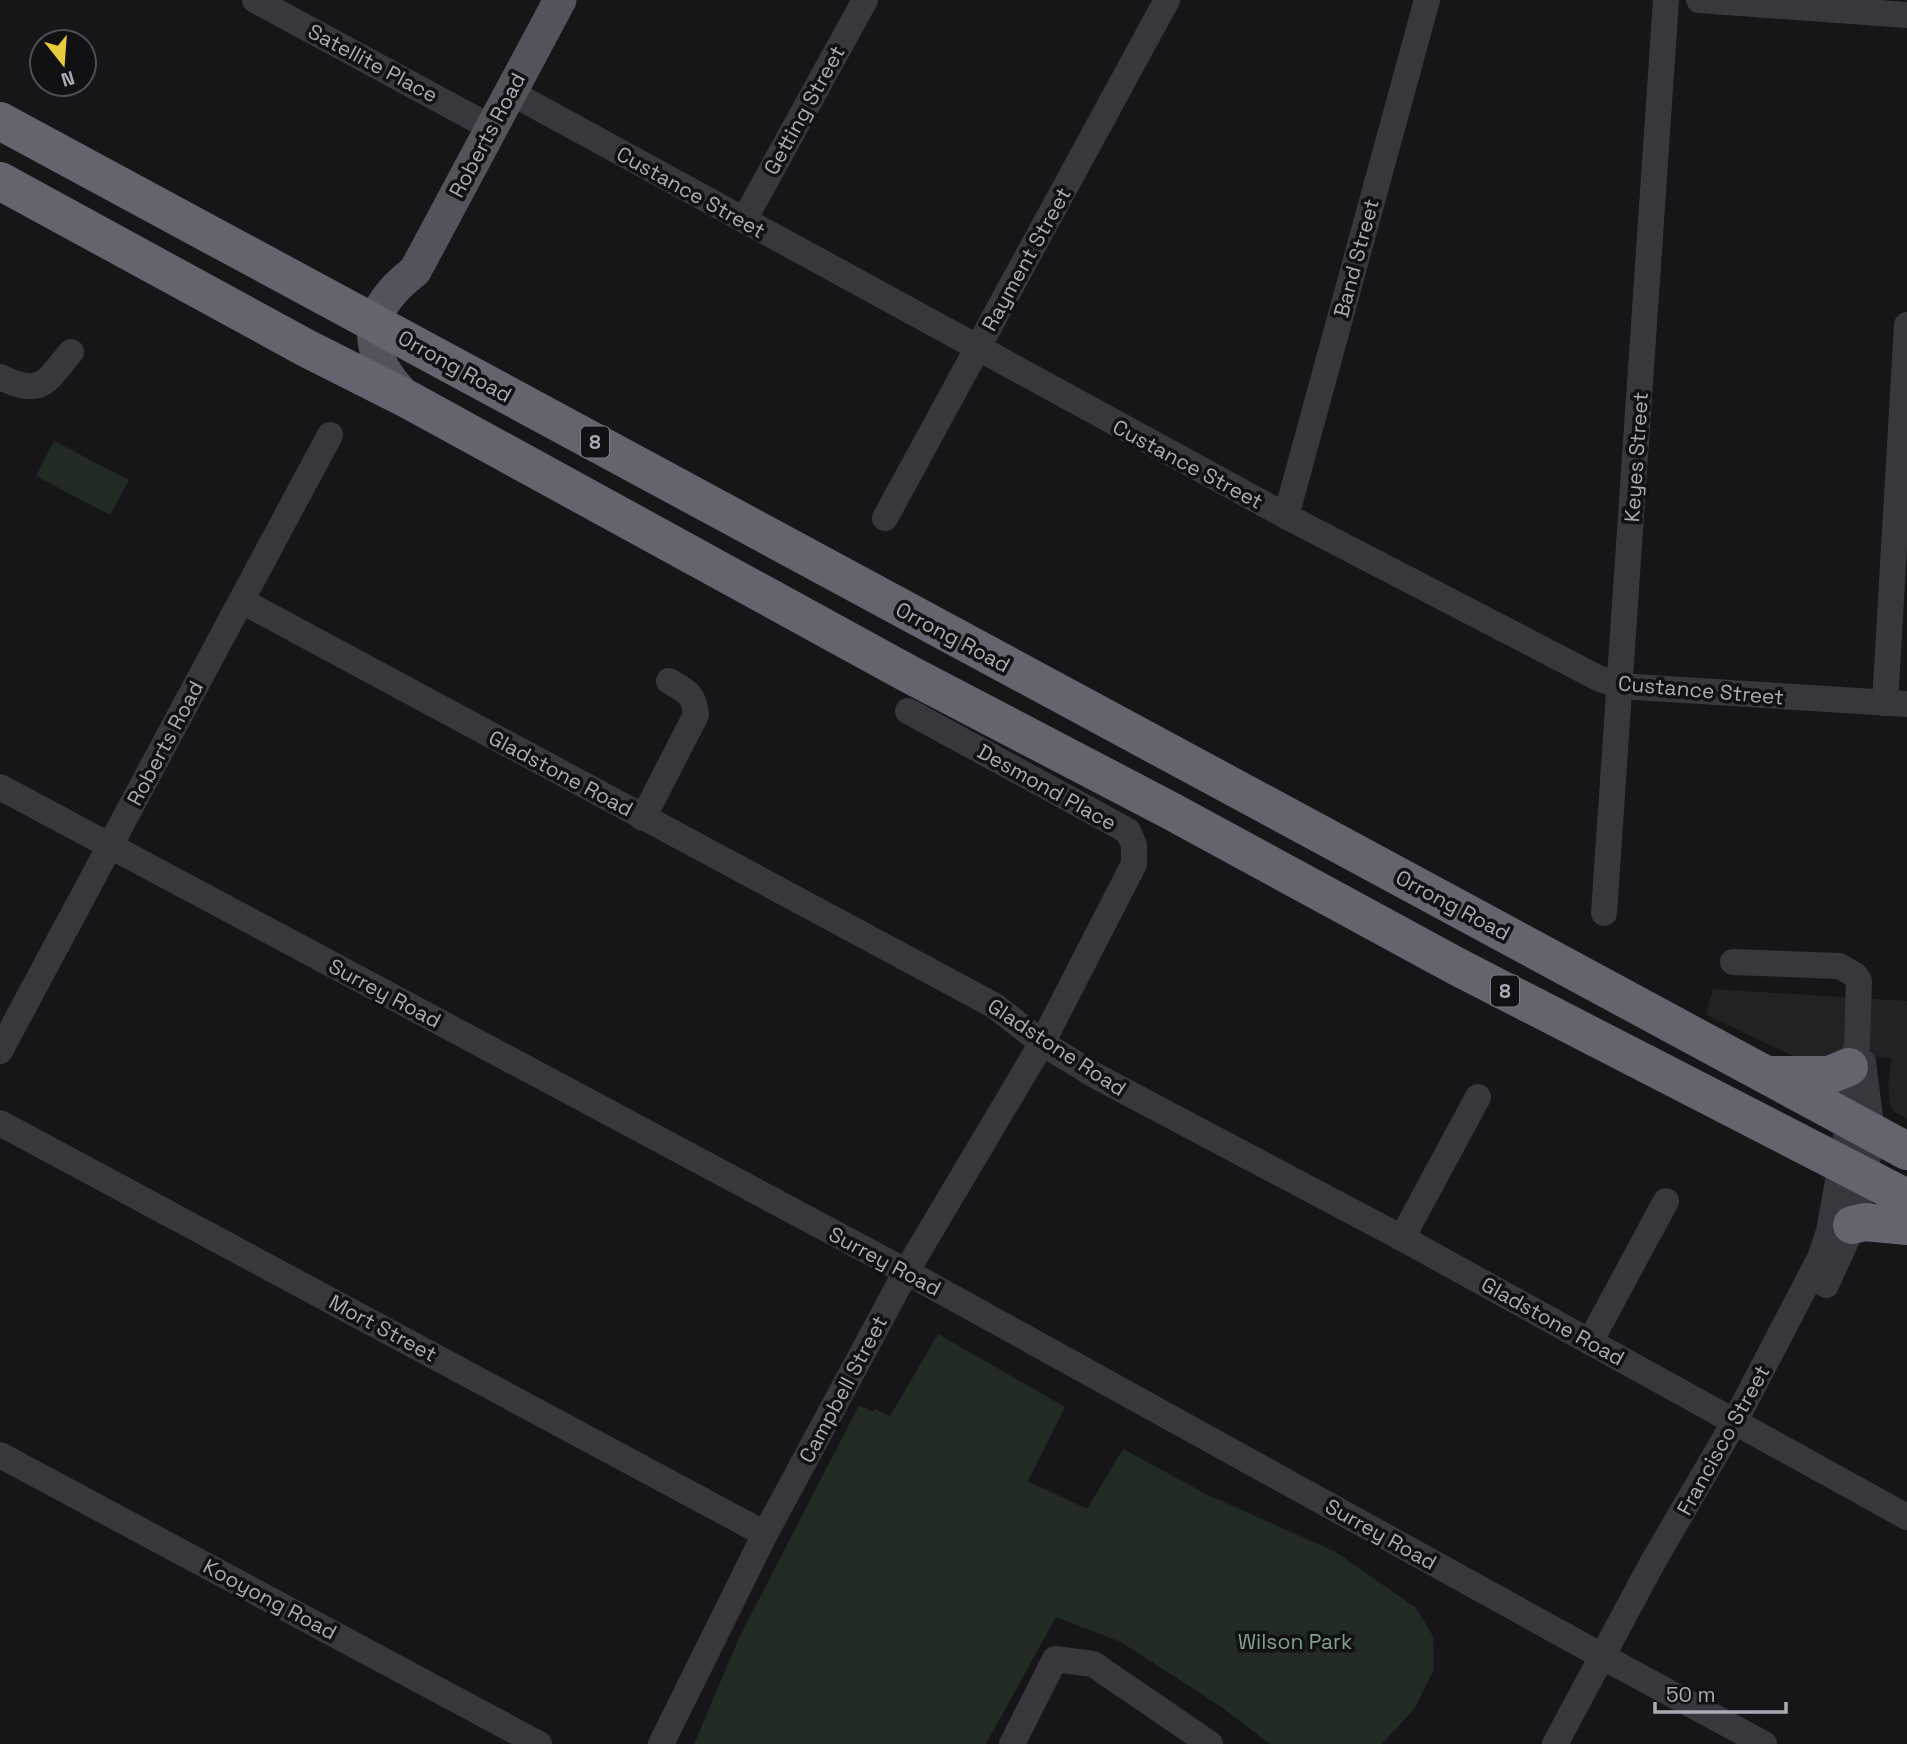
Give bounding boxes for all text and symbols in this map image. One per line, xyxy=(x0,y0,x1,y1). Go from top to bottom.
street label: Satellite Place xyxy=(303,17,443,109)
north arrow xyxy=(28,28,98,98)
street label: Getting Street xyxy=(757,41,851,179)
text: N xyxy=(58,65,78,93)
street label: Roberts Road xyxy=(443,68,531,202)
street label: Custance Street xyxy=(612,140,770,244)
street label: Rayment Street xyxy=(975,182,1077,336)
street label: Band Street xyxy=(1327,196,1385,320)
street label: Orrong Road xyxy=(393,324,517,408)
street label: Keyes Street xyxy=(1618,391,1654,523)
street label: Custance Street xyxy=(1108,413,1268,515)
road number: 8 xyxy=(581,426,609,458)
street label: Orrong Road xyxy=(891,596,1015,678)
street label: Custance Street xyxy=(1617,669,1785,711)
street label: Roberts Road xyxy=(121,676,209,810)
street label: Gladstone Road xyxy=(484,724,638,822)
street label: Desmond Place xyxy=(973,738,1121,836)
street label: Orrong Road xyxy=(1391,864,1515,946)
street label: Surrey Road xyxy=(324,952,446,1034)
road number: 8 xyxy=(1491,976,1519,1007)
street label: Gladstone Road xyxy=(983,992,1131,1102)
street label: Surrey Road xyxy=(824,1220,946,1302)
street label: Gladstone Road xyxy=(1477,1270,1629,1372)
street label: Mort Street xyxy=(324,1288,442,1368)
street label: Campbell Street xyxy=(793,1311,893,1467)
street label: Francisco Street xyxy=(1671,1360,1775,1520)
street label: Surrey Road xyxy=(1320,1492,1442,1576)
street label: Kooyong Road xyxy=(199,1552,341,1646)
park label: Wilson Park xyxy=(1238,1628,1352,1655)
scale bar xyxy=(1655,1670,1786,1714)
text: 50 m xyxy=(1666,1681,1716,1708)

